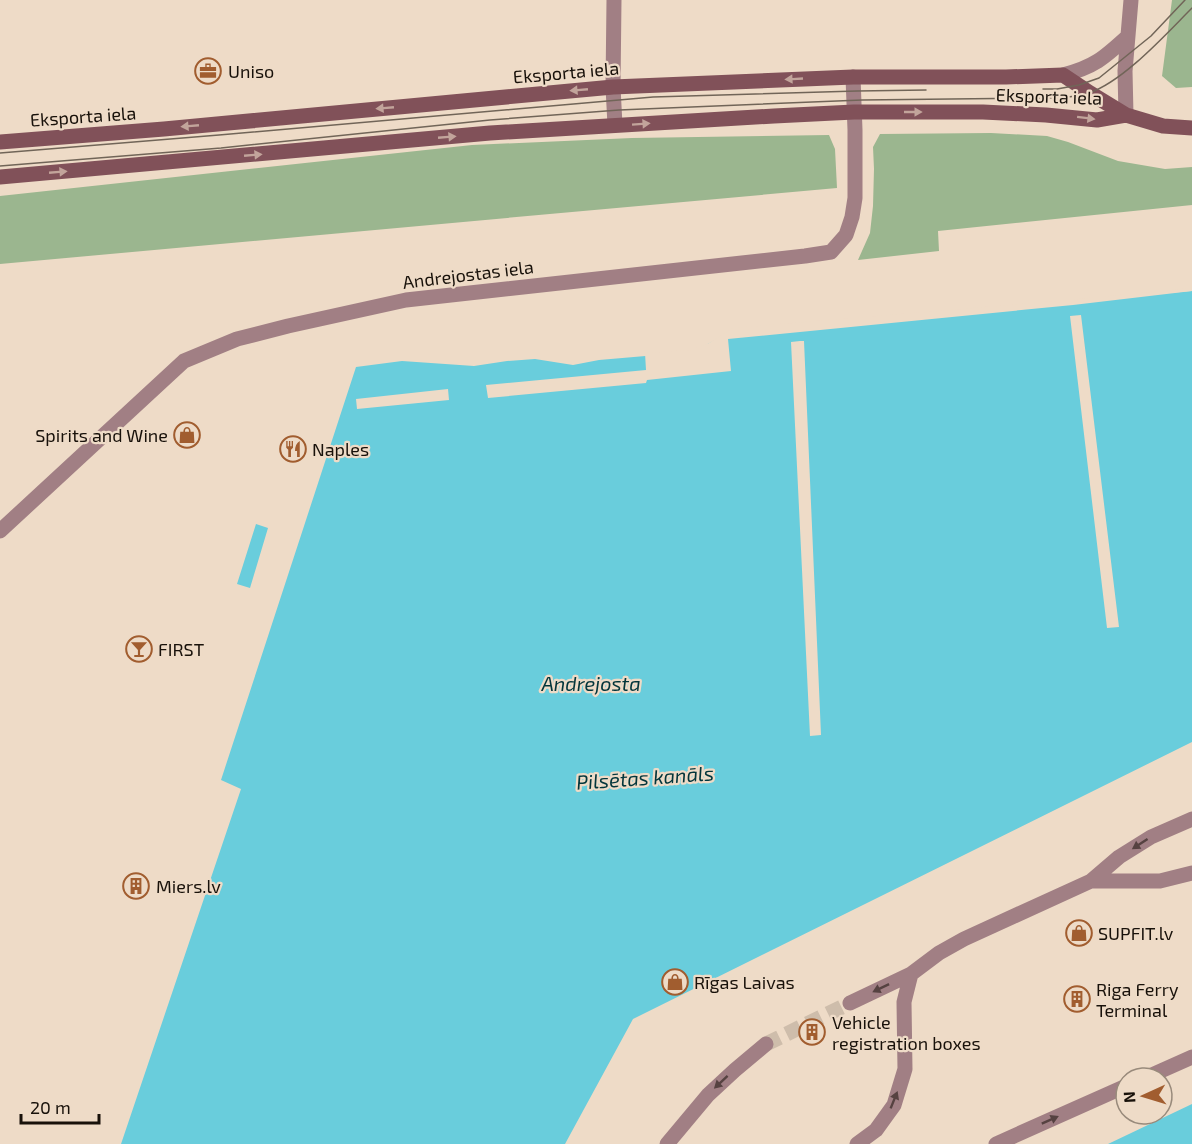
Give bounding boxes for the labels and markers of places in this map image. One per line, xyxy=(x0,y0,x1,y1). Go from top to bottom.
office icon: Uniso xyxy=(193,56,223,86)
place label: Uniso xyxy=(228,60,274,82)
shop icon: Spirits and Wine xyxy=(172,420,202,450)
place label: Spirits and Wine xyxy=(35,424,168,446)
restaurant icon: Naples xyxy=(278,434,308,464)
place label: Naples xyxy=(312,438,369,460)
bar icon: FIRST xyxy=(124,634,154,664)
place label: FIRST xyxy=(158,638,205,660)
building icon: Miers.lv xyxy=(121,871,151,901)
place label: Miers.lv xyxy=(156,875,221,897)
shop icon: SUPFIT.lv xyxy=(1064,918,1094,948)
place label: SUPFIT.lv xyxy=(1098,922,1174,944)
shop icon: Rīgas Laivas xyxy=(660,967,690,997)
place label: Rīgas Laivas xyxy=(694,971,795,993)
place label: Riga Ferry Terminal xyxy=(1096,978,1179,1021)
building icon: Riga Ferry Terminal xyxy=(1062,984,1092,1014)
place label: Vehicle registration boxes xyxy=(832,1011,981,1054)
building icon: Vehicle registration boxes xyxy=(797,1017,827,1047)

